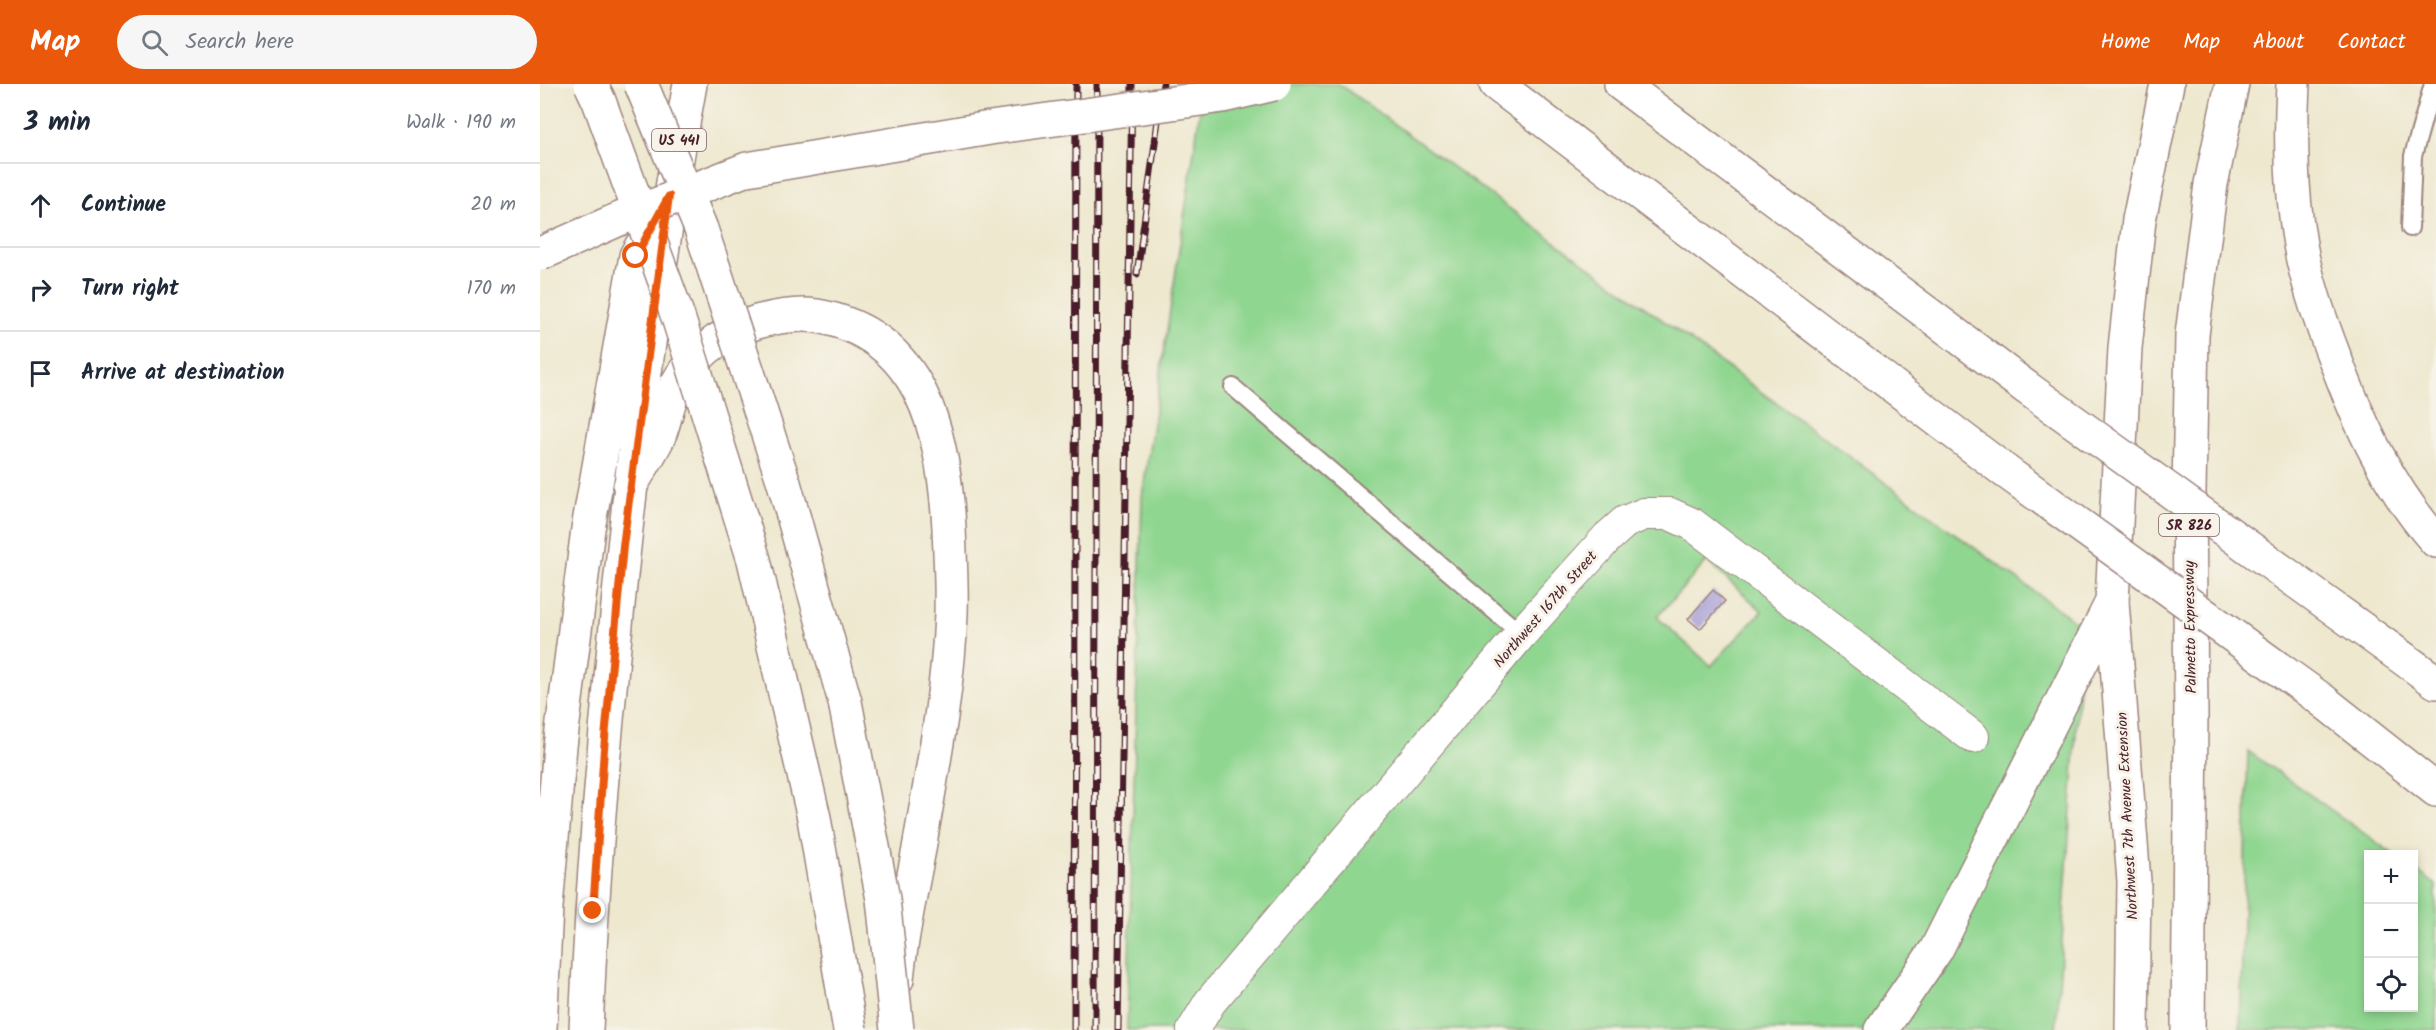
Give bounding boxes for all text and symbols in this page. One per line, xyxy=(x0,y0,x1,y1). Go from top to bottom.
search box xyxy=(117,15,537,69)
text: Map xyxy=(30,20,81,65)
text: Search here xyxy=(186,25,294,60)
icon: search xyxy=(138,26,171,59)
text: Home xyxy=(2101,26,2150,59)
text: Map xyxy=(2183,26,2220,59)
text: About xyxy=(2253,26,2304,59)
text: Contact xyxy=(2337,26,2406,59)
text: 3 min xyxy=(24,102,91,144)
text: Walk · 190 m xyxy=(406,107,516,139)
road number: US 441 xyxy=(652,129,706,151)
text: Continue xyxy=(81,188,166,223)
icon: ahead xyxy=(24,189,57,222)
text: 20 m xyxy=(470,189,516,221)
route start xyxy=(622,242,648,268)
text: Turn right xyxy=(81,272,179,307)
icon: right xyxy=(24,273,57,306)
text: 170 m xyxy=(467,273,516,305)
text: Arrive at destination xyxy=(81,356,284,391)
icon: arrive xyxy=(24,357,57,390)
road number: SR 826 xyxy=(2159,514,2219,536)
street label: Northwest 167th Street xyxy=(1488,546,1604,674)
street label: Palmetto Expressway xyxy=(2178,559,2204,694)
street label: Northwest 7th Avenue Extension xyxy=(2111,711,2145,921)
map controls xyxy=(2364,850,2418,1012)
button: + xyxy=(2364,850,2418,904)
route end xyxy=(579,897,605,923)
button: − xyxy=(2364,904,2418,958)
button: locate xyxy=(2364,958,2418,1012)

